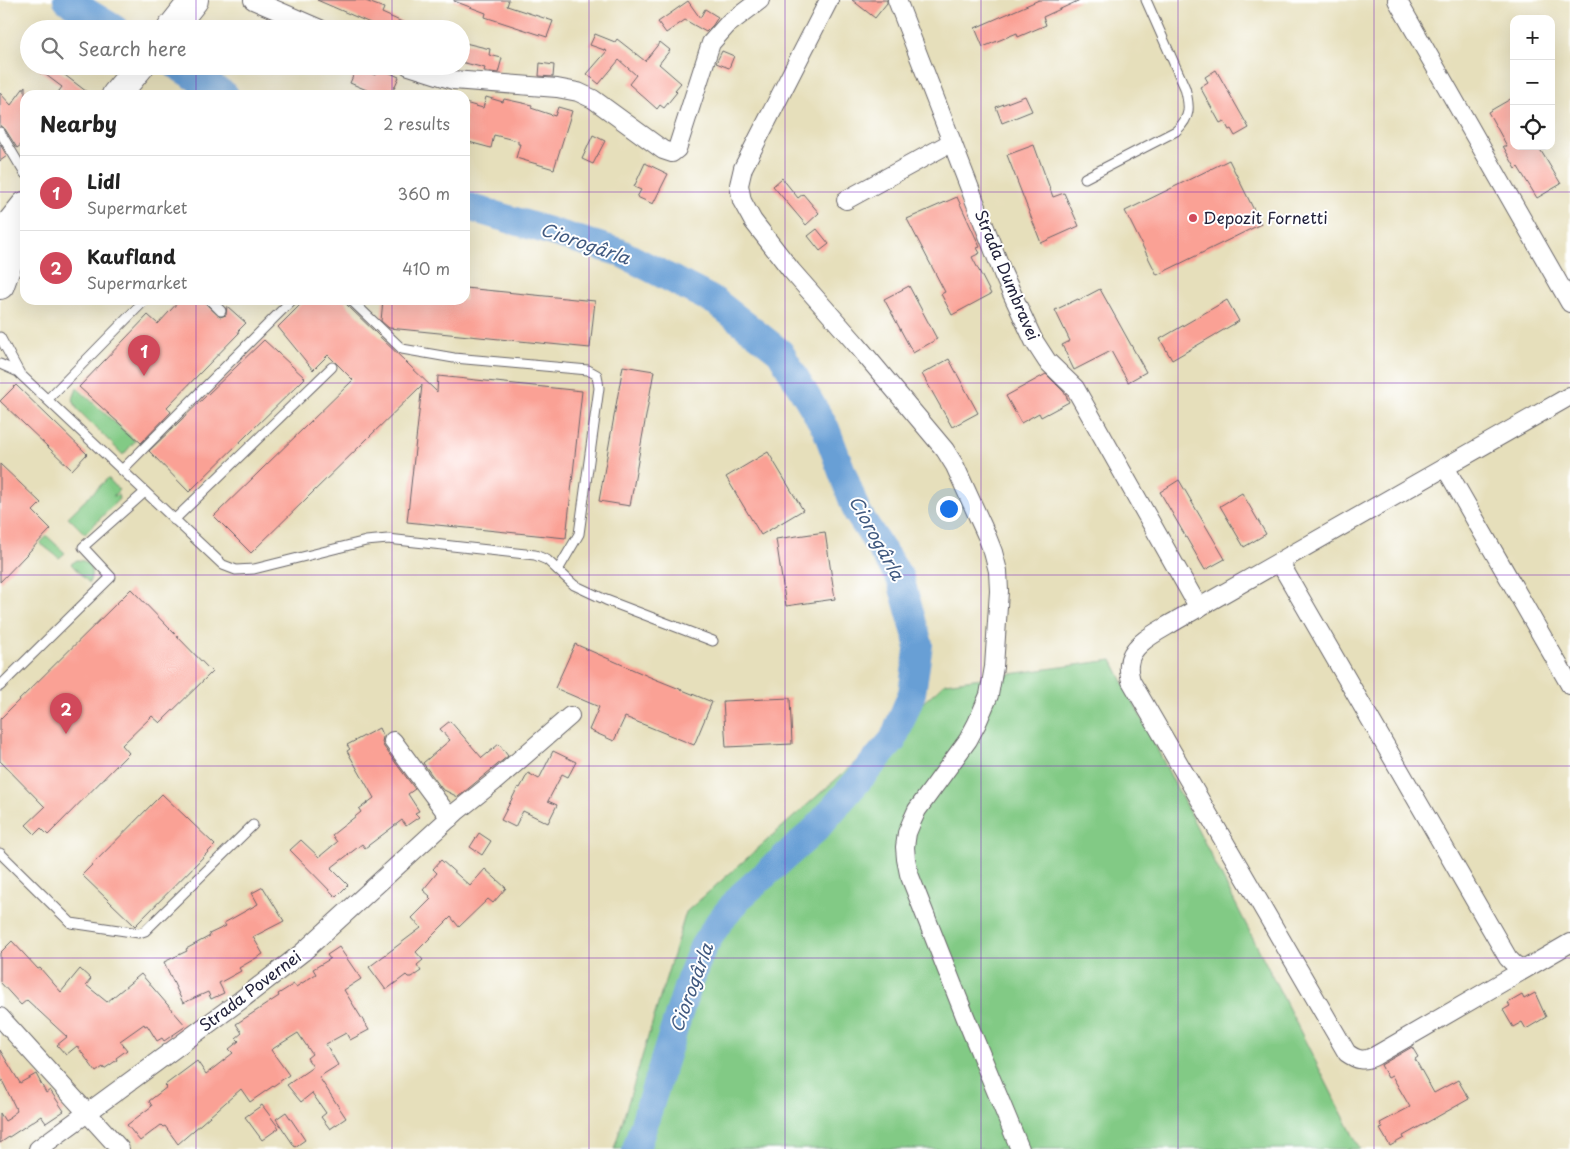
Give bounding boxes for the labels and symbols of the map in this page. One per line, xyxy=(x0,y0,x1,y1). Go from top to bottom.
street label: Strada Dumbravei xyxy=(970,205,1046,344)
place label: Depozit Fornetti xyxy=(1203,205,1328,229)
marker: Depozit Fornetti xyxy=(1187,212,1199,224)
water label: Ciorogârla xyxy=(537,215,635,271)
pin: 1 xyxy=(128,335,160,376)
water label: Ciorogârla xyxy=(843,490,912,586)
your location xyxy=(936,496,962,522)
pin: 2 xyxy=(50,693,82,734)
water label: Ciorogârla xyxy=(662,938,720,1036)
street label: Strada Povernei xyxy=(193,944,305,1037)

